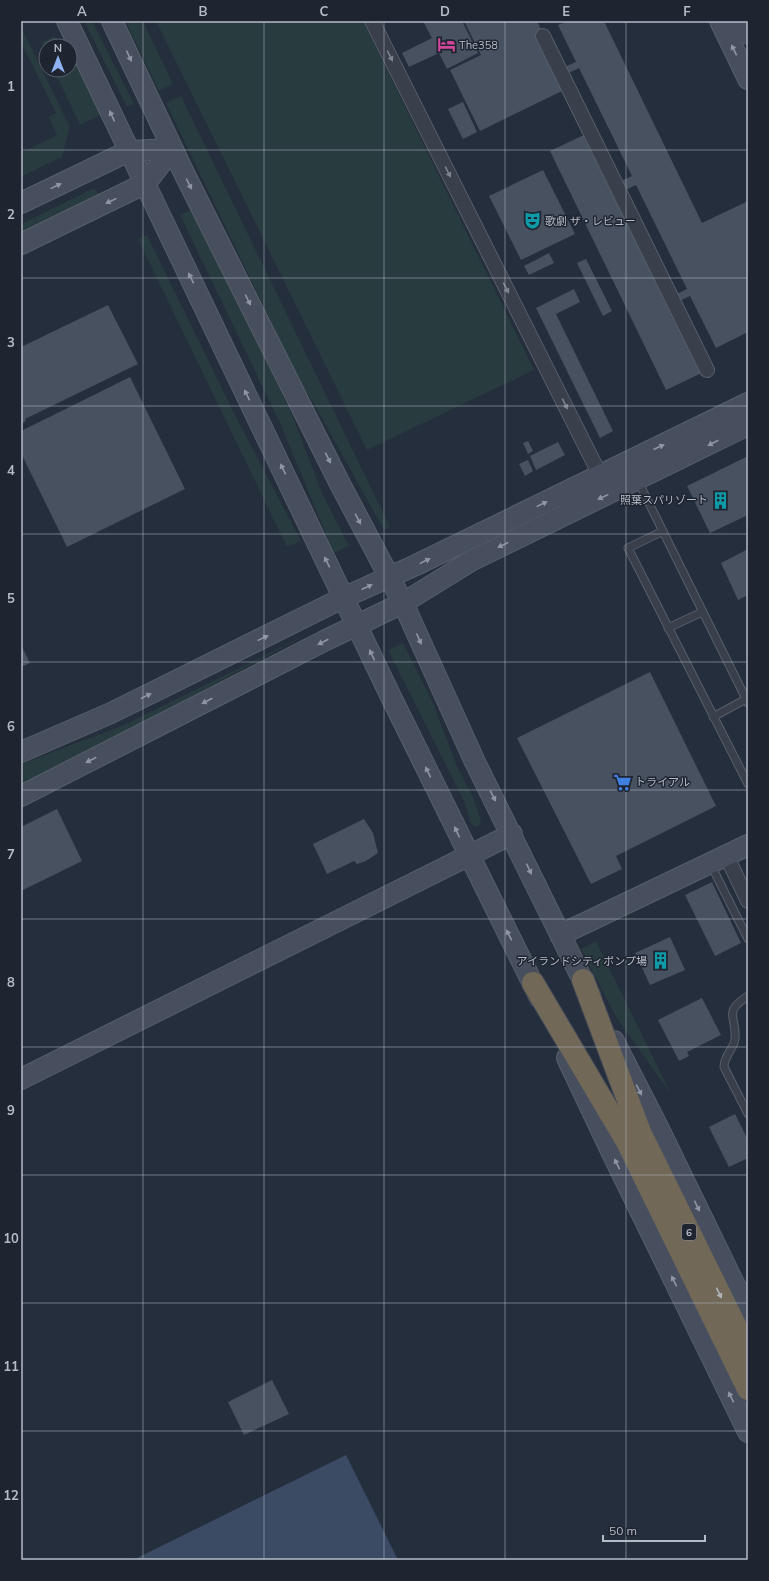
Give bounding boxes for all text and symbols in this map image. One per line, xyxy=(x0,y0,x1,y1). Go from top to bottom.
text: A xyxy=(77,3,87,19)
text: B xyxy=(199,3,208,19)
text: C xyxy=(320,3,329,19)
text: D xyxy=(440,3,450,19)
text: E xyxy=(562,3,570,19)
text: F xyxy=(683,3,691,19)
hotel icon: The358 xyxy=(436,35,456,55)
north arrow xyxy=(38,38,78,78)
place label: The358 xyxy=(459,38,498,52)
text: N xyxy=(54,41,62,55)
one-way arrow xyxy=(731,44,737,56)
one-way arrow xyxy=(387,50,393,62)
one-way arrow xyxy=(126,51,132,62)
text: 1 xyxy=(7,78,15,94)
one-way arrow xyxy=(109,110,115,122)
one-way arrow xyxy=(445,166,451,178)
one-way arrow xyxy=(186,178,192,190)
one-way arrow xyxy=(50,183,62,189)
one-way arrow xyxy=(105,198,117,204)
text: 2 xyxy=(7,206,15,222)
theatre icon: 歌劇 ザ・レビュー xyxy=(522,211,542,231)
place label: 歌劇 ザ・レビュー xyxy=(545,214,636,228)
one-way arrow xyxy=(188,272,194,284)
one-way arrow xyxy=(503,282,510,294)
one-way arrow xyxy=(245,294,251,306)
text: 3 xyxy=(7,334,15,350)
one-way arrow xyxy=(244,390,251,401)
one-way arrow xyxy=(562,399,568,410)
one-way arrow xyxy=(707,439,719,446)
one-way arrow xyxy=(653,444,664,450)
one-way arrow xyxy=(324,453,331,464)
text: 4 xyxy=(7,462,15,478)
one-way arrow xyxy=(280,464,286,475)
building icon: 照葉スパリゾート xyxy=(711,490,731,510)
one-way arrow xyxy=(597,493,608,500)
place label: 照葉スパリゾート xyxy=(620,493,708,507)
one-way arrow xyxy=(536,501,548,507)
one-way arrow xyxy=(355,513,361,525)
one-way arrow xyxy=(497,542,509,548)
one-way arrow xyxy=(324,557,330,568)
one-way arrow xyxy=(419,558,431,564)
one-way arrow xyxy=(361,584,373,590)
text: 5 xyxy=(7,590,15,606)
one-way arrow xyxy=(416,633,423,645)
one-way arrow xyxy=(257,635,269,641)
one-way arrow xyxy=(317,639,328,645)
one-way arrow xyxy=(369,650,375,661)
one-way arrow xyxy=(141,693,152,699)
one-way arrow xyxy=(201,698,213,704)
text: 6 xyxy=(7,718,15,734)
one-way arrow xyxy=(85,757,97,763)
one-way arrow xyxy=(425,767,432,778)
supermarket icon: トライアル xyxy=(612,772,632,792)
place label: トライアル xyxy=(635,775,690,789)
one-way arrow xyxy=(490,791,496,802)
one-way arrow xyxy=(454,826,460,838)
text: 7 xyxy=(7,846,15,862)
one-way arrow xyxy=(526,863,532,875)
one-way arrow xyxy=(506,930,512,941)
building icon: アイランドシティポンプ場 xyxy=(650,951,670,971)
place label: アイランドシティポンプ場 xyxy=(517,954,647,968)
text: 8 xyxy=(7,974,15,990)
one-way arrow xyxy=(636,1084,642,1096)
text: 9 xyxy=(7,1102,15,1118)
one-way arrow xyxy=(614,1158,620,1169)
one-way arrow xyxy=(694,1201,700,1212)
road number: 6 xyxy=(682,1224,696,1240)
text: 10 xyxy=(3,1230,19,1246)
one-way arrow xyxy=(671,1275,677,1286)
one-way arrow xyxy=(716,1287,722,1298)
text: 11 xyxy=(3,1358,19,1374)
one-way arrow xyxy=(728,1392,734,1403)
text: 12 xyxy=(3,1487,19,1503)
scale bar xyxy=(603,1517,705,1543)
text: 50 m xyxy=(609,1523,637,1538)

